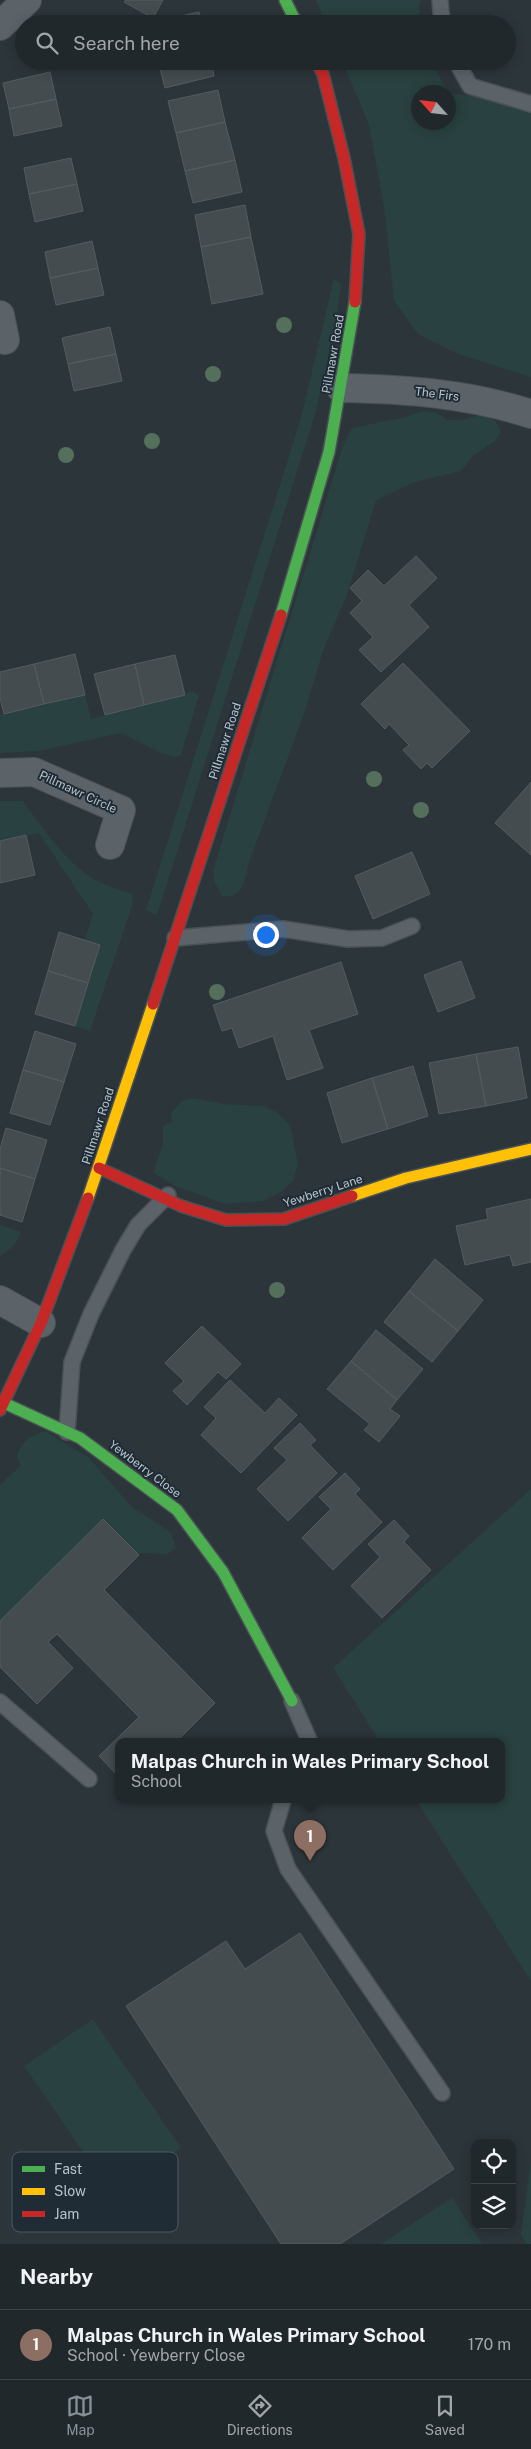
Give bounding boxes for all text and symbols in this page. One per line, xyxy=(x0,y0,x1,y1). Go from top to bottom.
search box xyxy=(15,15,516,70)
icon: search xyxy=(33,29,61,57)
text: Search here xyxy=(73,32,180,54)
north arrow xyxy=(411,85,456,130)
street label: Pillmawr Road xyxy=(319,313,347,395)
street label: The Firs xyxy=(414,384,460,404)
street label: Pillmawr Road xyxy=(206,701,244,781)
street label: Pillmawr Circle xyxy=(37,768,119,816)
your location xyxy=(253,922,279,948)
street label: Pillmawr Road xyxy=(79,1086,117,1166)
street label: Yewberry Lane xyxy=(282,1172,365,1210)
street label: Yewberry Close xyxy=(106,1437,184,1501)
popup xyxy=(115,1738,505,1803)
text: Malpas Church in Wales Primary School xyxy=(131,1750,489,1772)
text: School xyxy=(131,1772,182,1791)
pin: 1 xyxy=(294,1820,326,1861)
map controls xyxy=(471,2139,516,2229)
button: locate xyxy=(471,2139,516,2184)
legend xyxy=(12,2152,178,2232)
text: Fast xyxy=(54,2161,82,2177)
text: Slow xyxy=(54,2183,86,2199)
button: layers xyxy=(471,2184,516,2229)
text: Jam xyxy=(54,2206,79,2222)
text: Nearby xyxy=(20,2264,93,2289)
text: Malpas Church in Wales Primary School xyxy=(67,2324,426,2346)
text: 1 xyxy=(33,2335,39,2354)
text: 170 m xyxy=(468,2335,511,2354)
text: School · Yewberry Close xyxy=(67,2346,245,2365)
tab: Map xyxy=(66,2392,95,2438)
tab: Directions xyxy=(227,2392,293,2438)
tab: Saved xyxy=(425,2392,465,2438)

